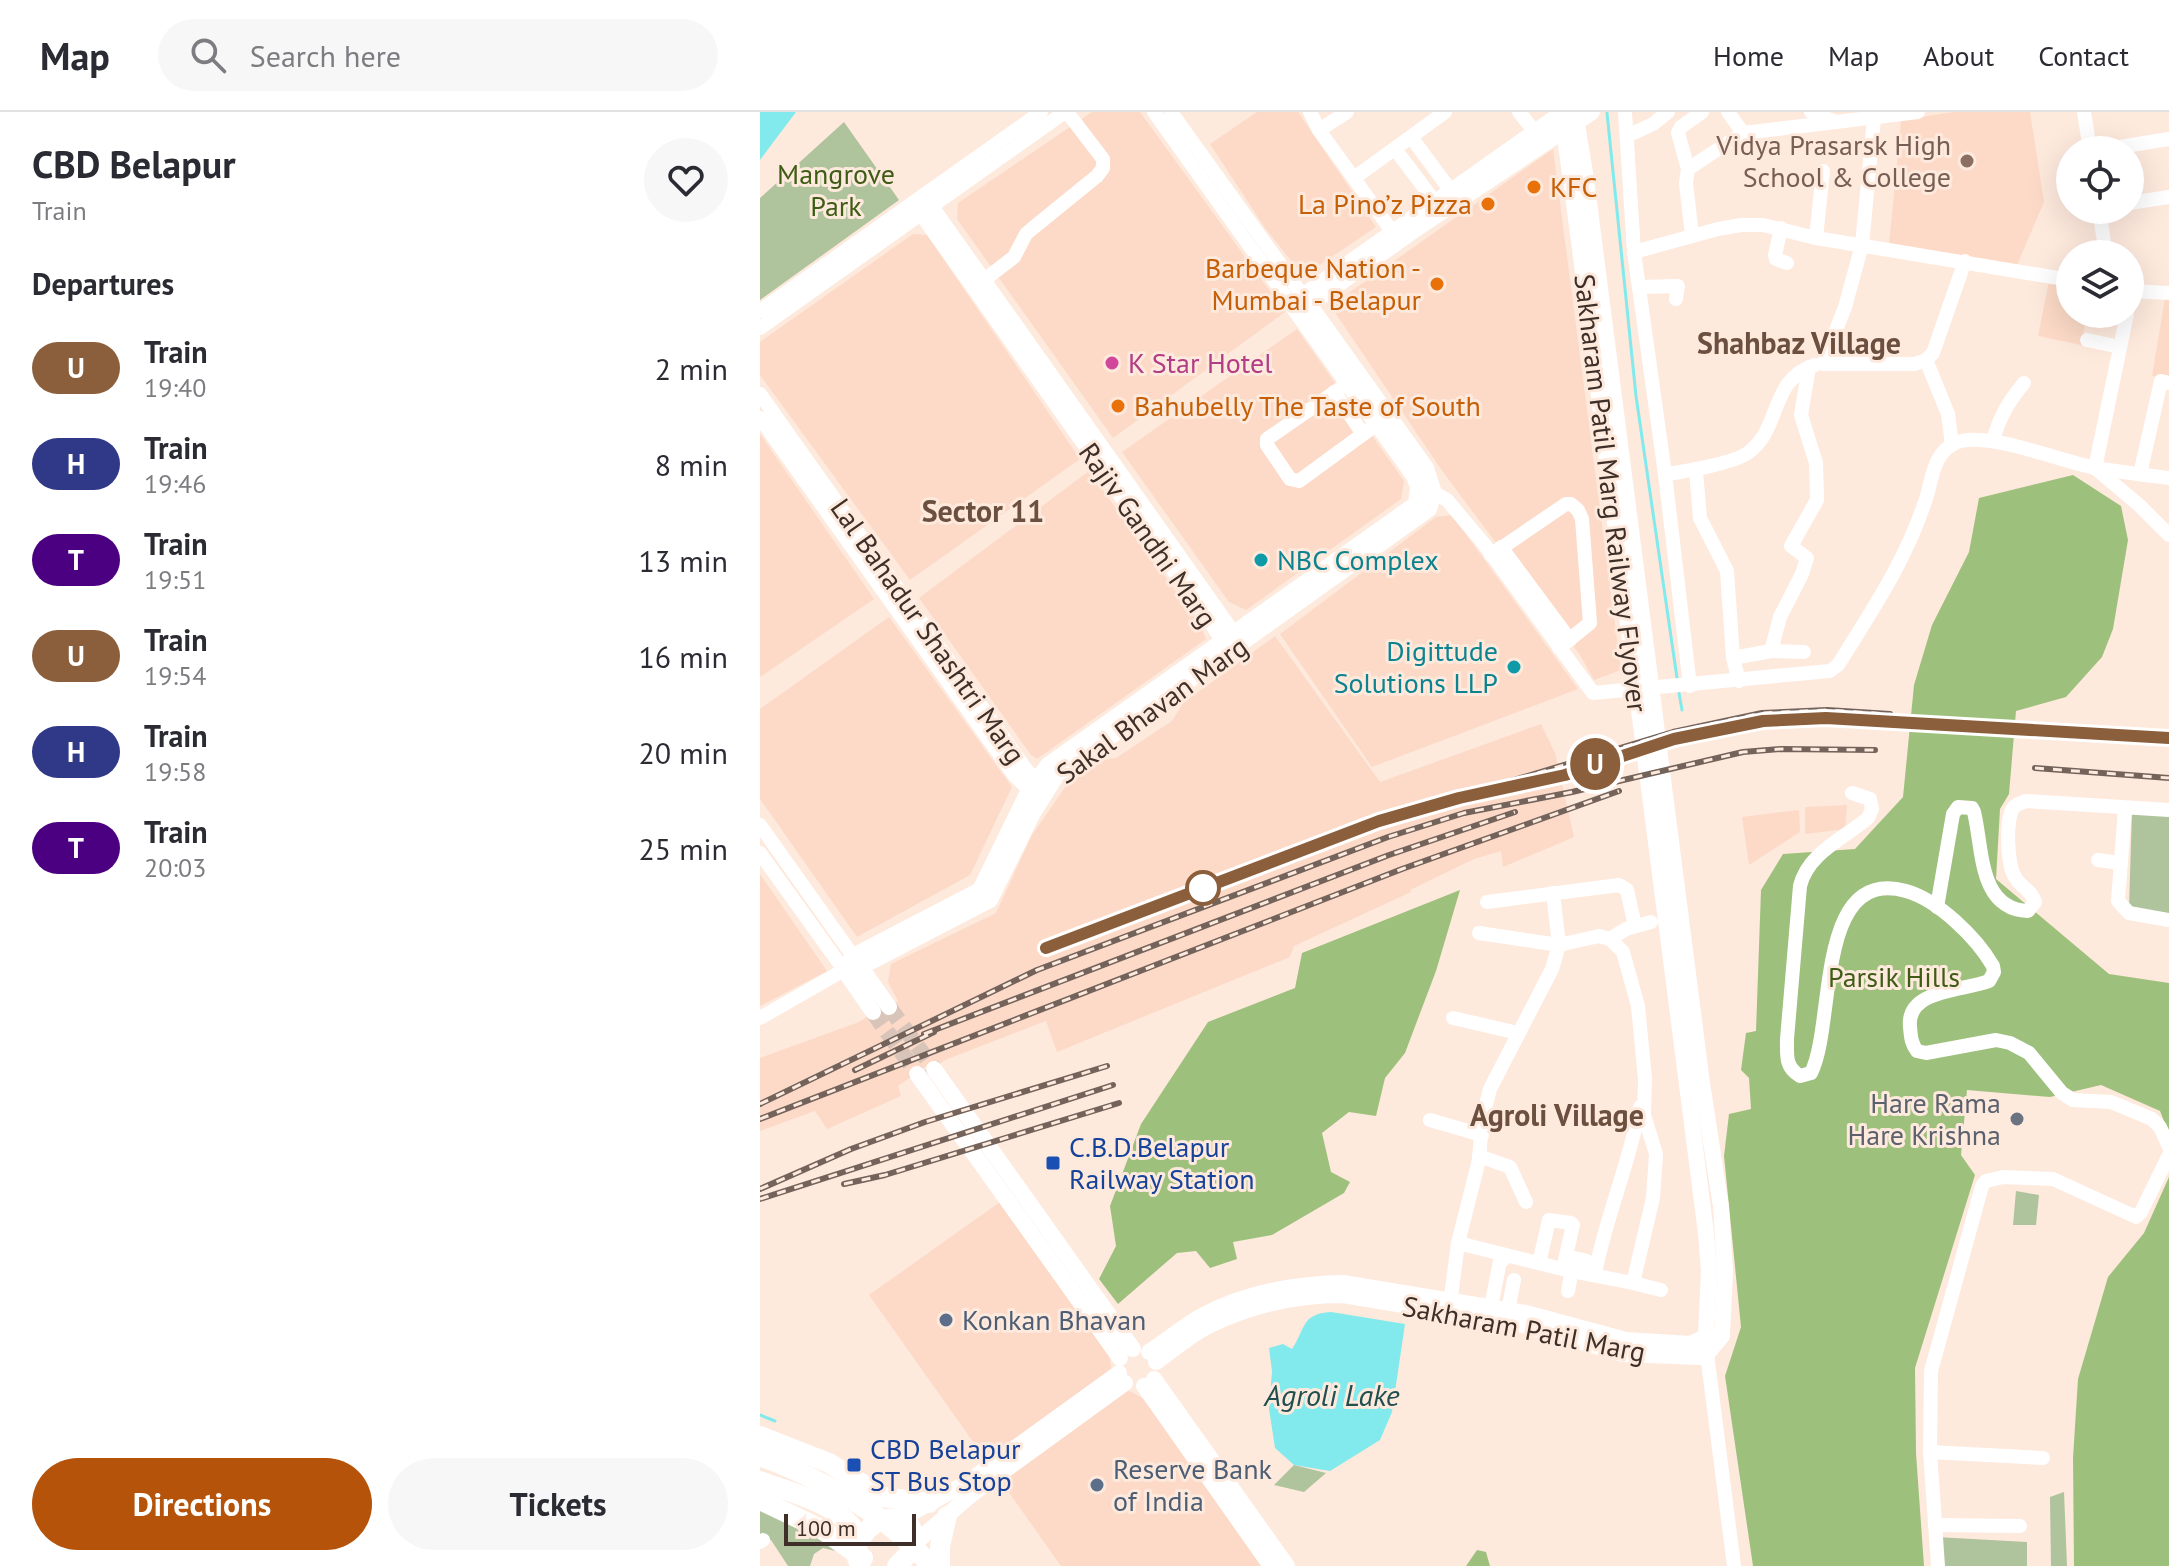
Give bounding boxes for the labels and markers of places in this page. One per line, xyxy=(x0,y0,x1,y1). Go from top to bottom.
place label: Vidya Prasarsk High School & College xyxy=(1715,126,1951,195)
marker: Vidya Prasarsk High School & College xyxy=(1958,152,1976,170)
place label: KFC xyxy=(1550,168,1598,205)
marker: KFC xyxy=(1525,178,1543,196)
place label: La Pino’z Pizza xyxy=(1298,185,1472,222)
marker: La Pino’z Pizza xyxy=(1479,195,1497,213)
place label: Barbeque Nation - Mumbai - Belapur xyxy=(1205,249,1421,318)
marker: Barbeque Nation - Mumbai - Belapur xyxy=(1428,275,1446,293)
place label: K Star Hotel xyxy=(1128,344,1272,381)
marker: K Star Hotel xyxy=(1103,354,1121,372)
place label: Bahubelly The Taste of South xyxy=(1134,387,1481,424)
marker: Bahubelly The Taste of South xyxy=(1109,397,1127,415)
place label: NBC Complex xyxy=(1277,541,1439,578)
marker: NBC Complex xyxy=(1252,551,1270,569)
place label: Digittude Solutions LLP xyxy=(1334,632,1498,701)
marker: Digittude Solutions LLP xyxy=(1505,658,1523,676)
unlabelled marker xyxy=(1186,871,1220,905)
place label: Hare Rama Hare Krishna xyxy=(1847,1084,2001,1153)
marker: Hare Rama Hare Krishna xyxy=(2008,1110,2026,1128)
place label: C.B.D.Belapur Railway Station xyxy=(1069,1128,1255,1197)
marker: C.B.D.Belapur Railway Station xyxy=(1044,1154,1062,1172)
place label: Konkan Bhavan xyxy=(962,1301,1146,1338)
marker: Konkan Bhavan xyxy=(937,1311,955,1329)
place label: CBD Belapur ST Bus Stop xyxy=(870,1430,1021,1499)
place label: Reserve Bank of India xyxy=(1113,1450,1273,1519)
marker: CBD Belapur ST Bus Stop xyxy=(845,1456,863,1474)
marker: Reserve Bank of India xyxy=(1088,1476,1106,1494)

